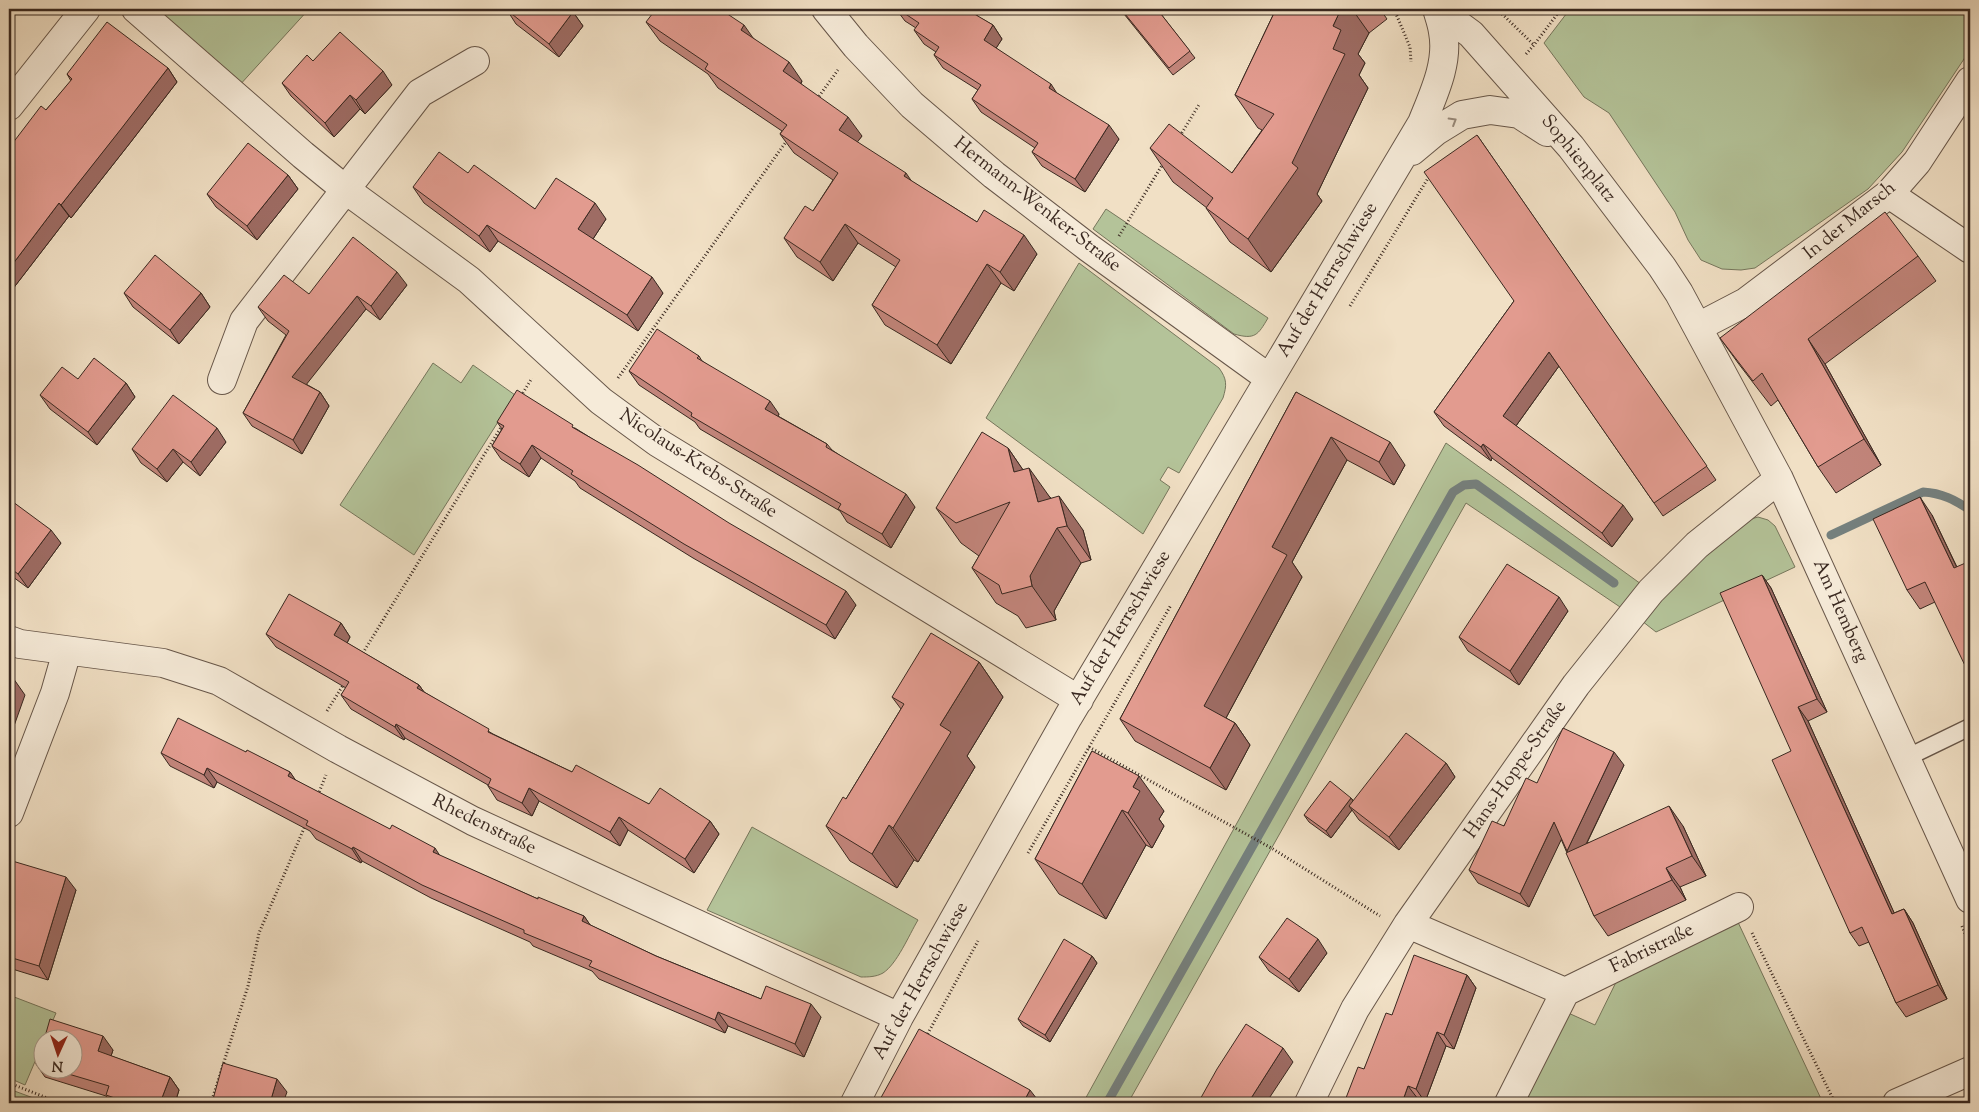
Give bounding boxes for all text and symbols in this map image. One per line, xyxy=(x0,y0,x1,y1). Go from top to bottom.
street label: Sophienplatz xyxy=(1534,109,1622,209)
one-way arrow xyxy=(1447,117,1456,127)
street label: Hermann-Wenker-Straße xyxy=(947,131,1127,279)
street label: In der Marsch xyxy=(1798,175,1902,267)
street label: Auf der Herrschwiese xyxy=(1271,197,1385,363)
street label: Nicolaus-Krebs-Straße xyxy=(613,403,783,526)
street label: Auf der Herrschwiese xyxy=(1064,545,1178,711)
street label: Am Hemberg xyxy=(1805,555,1875,667)
street label: Hans-Hoppe-Straße xyxy=(1458,695,1574,844)
street label: Rhedenstraße xyxy=(427,788,541,862)
street label: Auf der Herrschwiese xyxy=(866,897,976,1065)
street label: Fabristraße xyxy=(1605,917,1699,981)
north arrow xyxy=(32,1030,82,1080)
text: N xyxy=(51,1055,64,1075)

